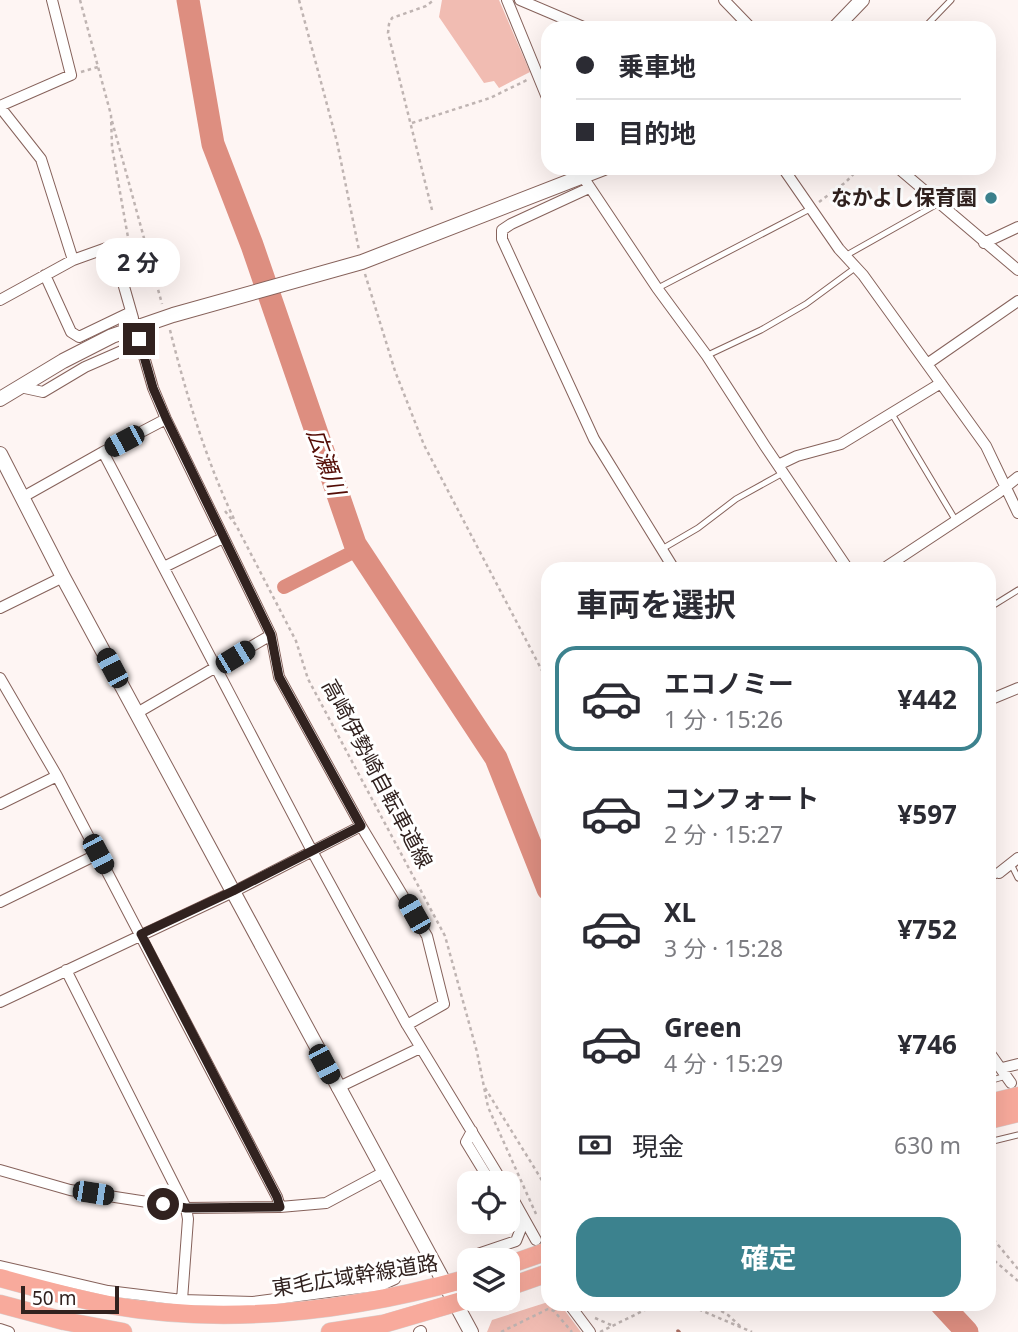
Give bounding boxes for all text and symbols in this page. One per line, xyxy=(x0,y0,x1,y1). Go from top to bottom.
text: 乗車地 xyxy=(618,48,696,84)
text: 目的地 xyxy=(618,115,696,151)
place label: なかよし保育園 xyxy=(831,183,977,211)
marker: なかよし保育園 xyxy=(983,190,999,206)
callout: 2 分 xyxy=(97,238,181,286)
text: 2 分 xyxy=(117,246,159,278)
route end xyxy=(123,323,155,355)
car xyxy=(101,422,148,460)
water label: 広瀬川 xyxy=(300,424,355,502)
text: 車両を選択 xyxy=(576,582,736,625)
car xyxy=(212,637,259,677)
car xyxy=(93,645,132,691)
text: エコノミー xyxy=(664,665,794,701)
icon: car xyxy=(580,667,643,730)
street label: 高崎伊勢崎自転車道線 xyxy=(316,674,440,873)
text: ¥442 xyxy=(898,681,957,717)
text: 1 分 · 15:26 xyxy=(664,703,783,735)
text: コンフォート xyxy=(664,780,819,816)
icon: car xyxy=(580,782,643,845)
text: ¥597 xyxy=(898,796,957,832)
text: 2 分 · 15:27 xyxy=(664,818,783,850)
car xyxy=(79,831,118,877)
car xyxy=(395,891,434,937)
text: XL xyxy=(664,894,696,930)
icon: car xyxy=(580,897,643,960)
text: ¥752 xyxy=(898,911,957,947)
text: 3 分 · 15:28 xyxy=(664,932,783,964)
text: Green xyxy=(664,1009,742,1045)
icon: car xyxy=(580,1012,643,1075)
text: ¥746 xyxy=(898,1026,957,1062)
car xyxy=(305,1041,344,1087)
text: 4 分 · 15:29 xyxy=(664,1047,783,1079)
icon: cash xyxy=(576,1126,614,1164)
text: 現金 xyxy=(632,1128,684,1164)
text: 630 m xyxy=(894,1129,961,1161)
map controls xyxy=(457,1171,520,1311)
button: locate xyxy=(457,1171,520,1234)
car xyxy=(71,1179,116,1207)
route start xyxy=(147,1188,179,1220)
button: 確定 xyxy=(576,1217,961,1297)
street label: 東毛広域幹線道路 xyxy=(270,1248,440,1302)
button: layers xyxy=(457,1248,520,1311)
scale bar xyxy=(21,1283,119,1315)
text: 50 m xyxy=(32,1285,76,1311)

